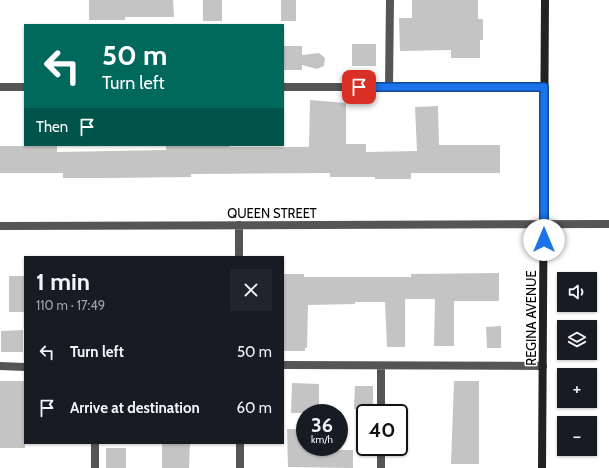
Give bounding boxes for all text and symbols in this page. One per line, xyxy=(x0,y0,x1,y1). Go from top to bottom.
text: 50 m xyxy=(102,38,167,72)
icon: left xyxy=(36,40,88,92)
pin xyxy=(342,70,376,104)
text: Turn left xyxy=(102,72,165,94)
icon: arrive xyxy=(348,76,370,98)
icon: arrive xyxy=(76,116,98,138)
text: Then xyxy=(36,118,68,136)
street label: QUEEN STREET xyxy=(227,205,317,221)
position arrow xyxy=(523,219,565,261)
text: 1 min xyxy=(36,267,90,296)
button: close xyxy=(230,269,272,311)
street label: REGINA AVENUE xyxy=(523,270,539,366)
map controls xyxy=(557,272,597,456)
button: sound xyxy=(557,272,597,312)
text: 110 m · 17:49 xyxy=(36,297,105,313)
button: layers xyxy=(557,320,597,360)
icon: left xyxy=(36,341,58,363)
text: Turn left xyxy=(70,343,124,361)
text: 50 m xyxy=(237,343,272,361)
button: + xyxy=(557,368,597,408)
icon: arrive xyxy=(36,397,58,419)
text: Arrive at destination xyxy=(70,399,200,417)
text: 60 m xyxy=(236,399,272,417)
speed limit sign: 40 xyxy=(356,404,408,456)
text: 36 xyxy=(311,413,333,437)
button: − xyxy=(557,416,597,456)
text: km/h xyxy=(311,433,333,446)

